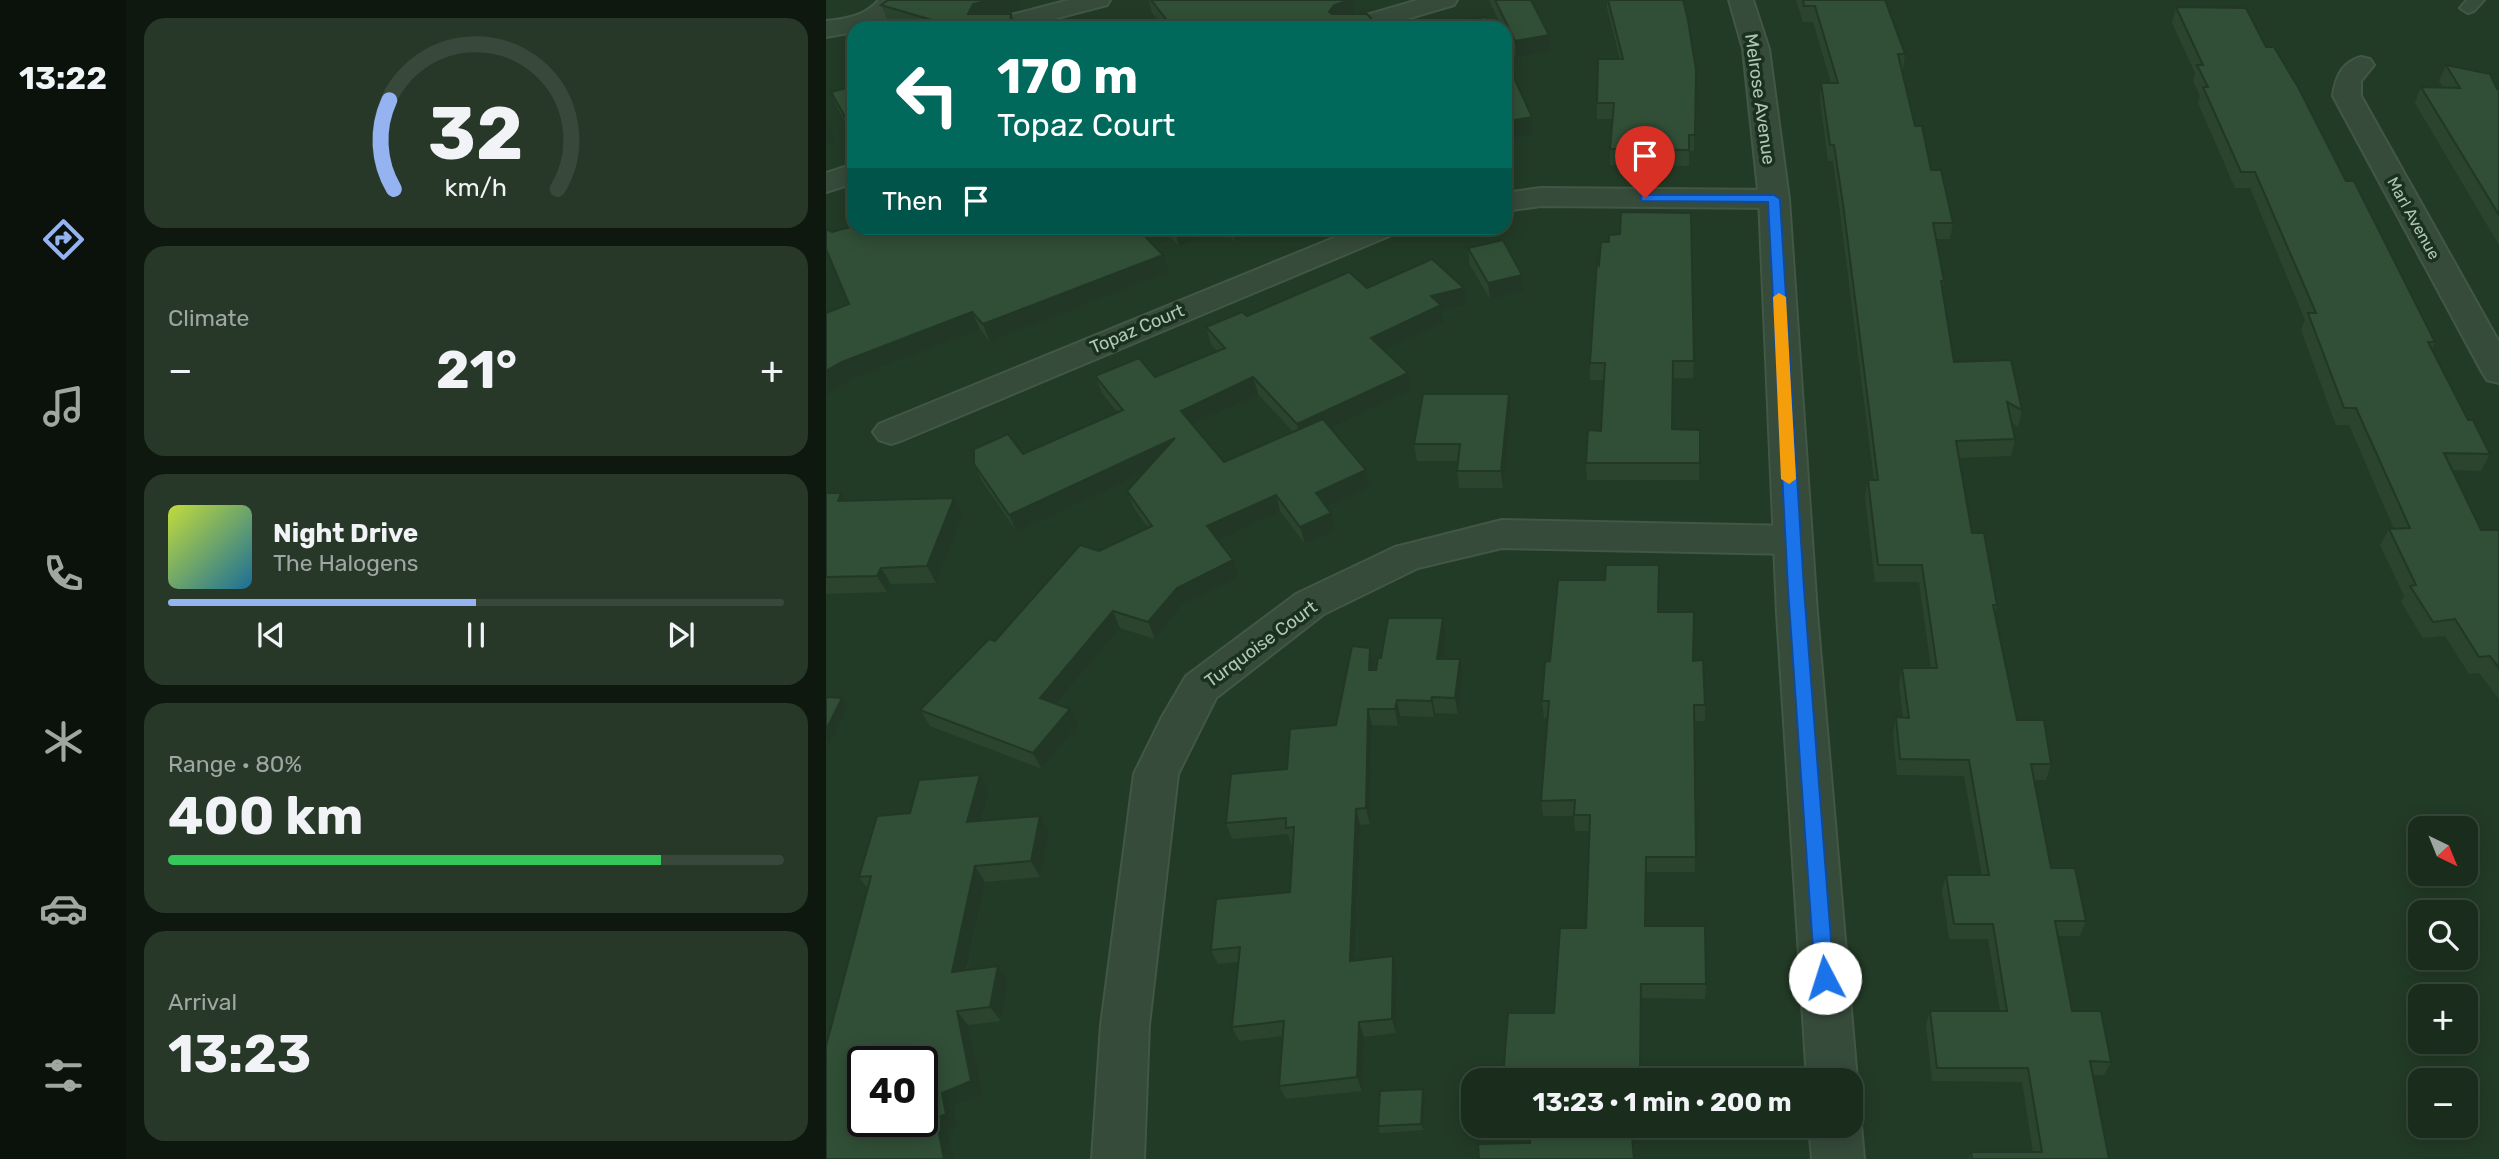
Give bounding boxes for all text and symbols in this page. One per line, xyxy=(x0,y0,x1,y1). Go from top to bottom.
street label: Melrose Avenue xyxy=(1740,32,1780,166)
text: 170 m xyxy=(997,47,1138,105)
icon: left xyxy=(882,49,973,140)
text: 13:22 xyxy=(19,59,107,97)
text: 32 xyxy=(428,91,524,177)
text: Topaz Court xyxy=(997,106,1175,144)
pin xyxy=(1615,126,1675,198)
icon: arrive xyxy=(1626,137,1664,175)
text: km/h xyxy=(445,173,507,202)
street label: Marl Avenue xyxy=(2383,174,2444,263)
icon: arrive xyxy=(957,182,995,220)
text: Then xyxy=(882,186,943,217)
icon: directions xyxy=(39,215,88,264)
street label: Topaz Court xyxy=(1087,299,1187,359)
text: Climate xyxy=(168,304,249,332)
text: 21° xyxy=(436,339,517,401)
text: − xyxy=(168,347,193,393)
text: + xyxy=(760,347,784,393)
icon: music xyxy=(39,382,88,431)
text: Night Drive xyxy=(273,518,418,549)
icon: phone xyxy=(39,549,88,598)
text: The Halogens xyxy=(273,549,419,577)
street label: Turquoise Court xyxy=(1201,596,1321,692)
icon: previous xyxy=(252,616,290,654)
icon: pause xyxy=(457,616,495,654)
icon: next xyxy=(662,616,700,654)
icon: climate xyxy=(39,717,88,766)
text: Range · 80% xyxy=(168,750,302,778)
text: 400 km xyxy=(168,785,363,847)
north arrow xyxy=(2408,816,2478,886)
map controls xyxy=(2408,816,2478,1138)
icon: car xyxy=(39,884,88,933)
button: search xyxy=(2408,900,2478,970)
position arrow xyxy=(1788,941,1862,1015)
button: + xyxy=(2408,984,2478,1054)
text: Arrival xyxy=(168,988,237,1016)
text: 13:23 xyxy=(168,1023,311,1085)
speed limit sign: 40 xyxy=(847,1046,938,1137)
icon: filters xyxy=(39,1051,88,1100)
button: − xyxy=(2408,1068,2478,1138)
text: 13:23 · 1 min · 200 m xyxy=(1532,1087,1792,1118)

